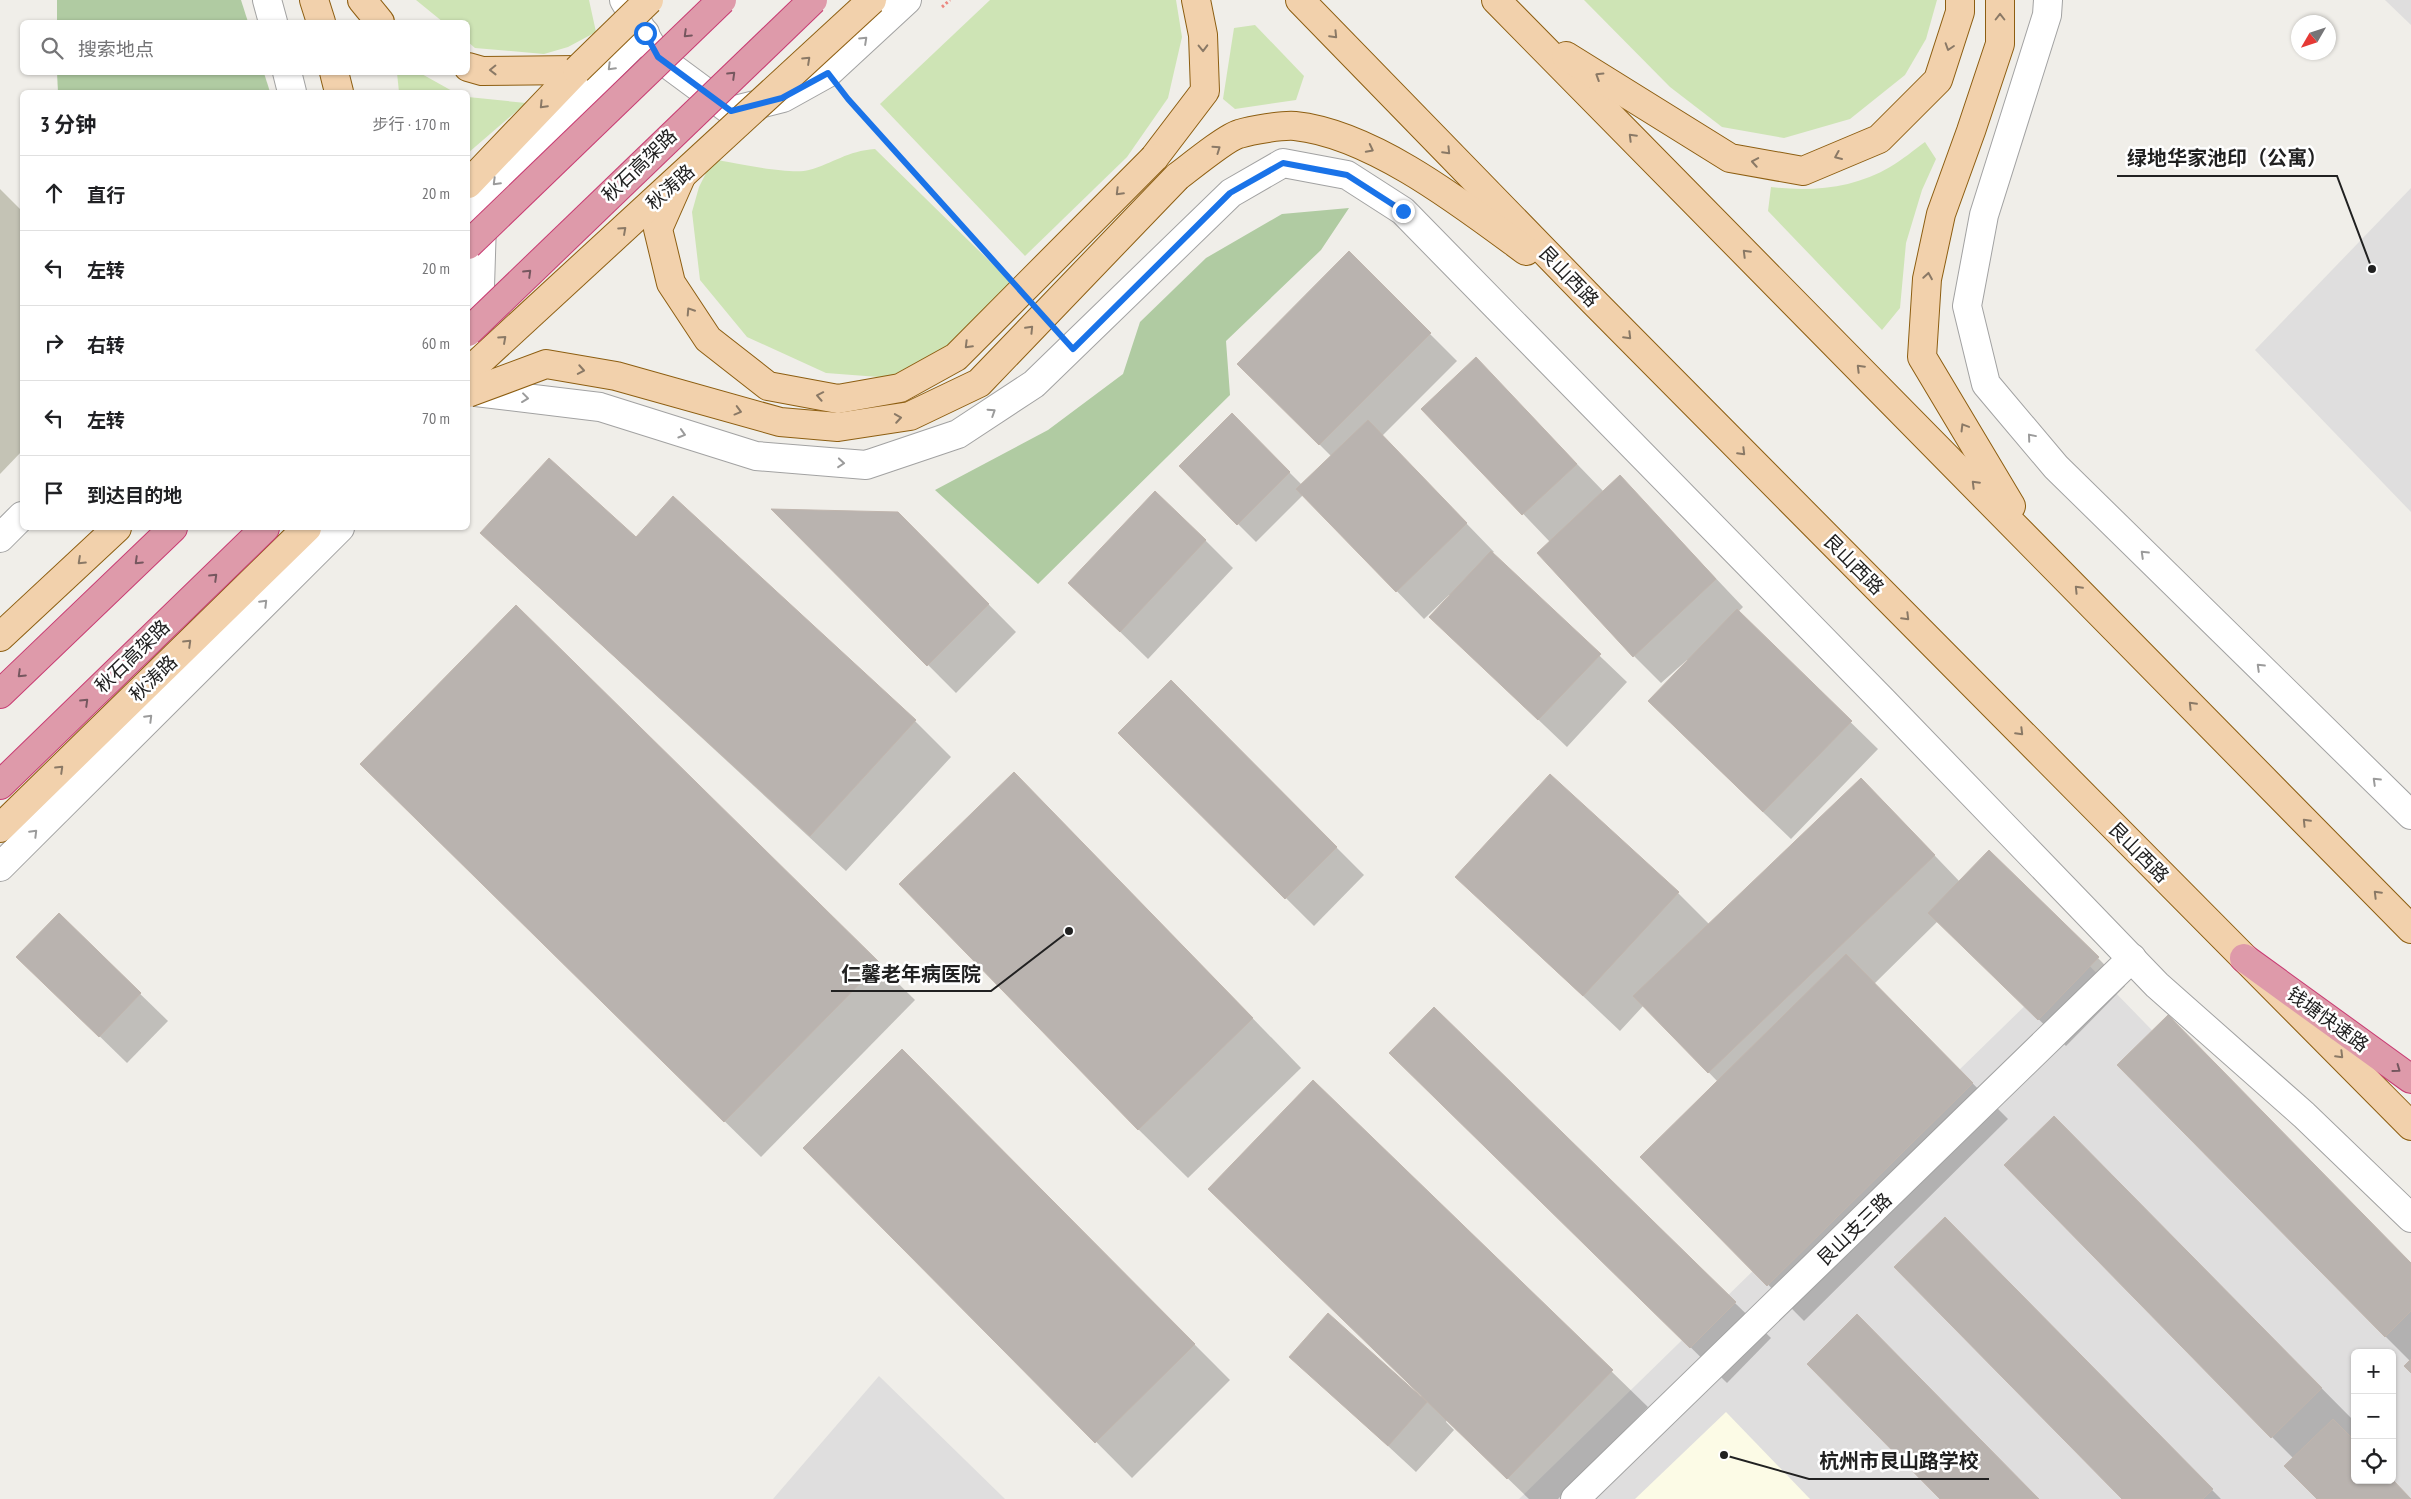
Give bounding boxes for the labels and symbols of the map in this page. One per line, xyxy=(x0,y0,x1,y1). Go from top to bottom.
one-way arrow xyxy=(1995,13,2005,20)
north arrow xyxy=(2291,15,2336,60)
route start xyxy=(634,22,657,45)
one-way arrow xyxy=(683,28,692,37)
one-way arrow xyxy=(1328,29,1337,38)
one-way arrow xyxy=(858,37,867,46)
one-way arrow xyxy=(1944,42,1954,51)
one-way arrow xyxy=(1198,44,1209,52)
one-way arrow xyxy=(802,57,811,66)
one-way arrow xyxy=(608,61,617,70)
one-way arrow xyxy=(489,65,497,76)
one-way arrow xyxy=(727,72,736,81)
one-way arrow xyxy=(1596,73,1605,83)
one-way arrow xyxy=(540,99,549,108)
street label: 秋石高架路 xyxy=(596,123,682,207)
one-way arrow xyxy=(1629,134,1638,143)
callout: 绿地华家池印（公寓） xyxy=(2117,141,2337,176)
one-way arrow xyxy=(1365,143,1374,153)
text: 绿地华家池印（公寓） xyxy=(2127,145,2327,171)
one-way arrow xyxy=(1211,146,1220,155)
one-way arrow xyxy=(1441,146,1450,155)
one-way arrow xyxy=(1834,150,1843,160)
one-way arrow xyxy=(1751,158,1760,168)
street label: 秋涛路 xyxy=(641,159,699,215)
one-way arrow xyxy=(493,176,502,185)
one-way arrow xyxy=(1116,187,1125,196)
route end xyxy=(1392,200,1415,223)
one-way arrow xyxy=(618,227,627,236)
street label: 艮山西路 xyxy=(1534,240,1604,312)
one-way arrow xyxy=(1743,250,1752,259)
one-way arrow xyxy=(522,270,531,279)
one-way arrow xyxy=(1923,272,1933,280)
one-way arrow xyxy=(687,307,696,316)
one-way arrow xyxy=(1024,326,1033,335)
one-way arrow xyxy=(1622,330,1631,339)
one-way arrow xyxy=(498,336,507,345)
one-way arrow xyxy=(965,339,974,348)
one-way arrow xyxy=(576,365,585,375)
one-way arrow xyxy=(1857,365,1866,374)
one-way arrow xyxy=(815,391,824,401)
one-way arrow xyxy=(520,392,529,402)
one-way arrow xyxy=(733,405,741,415)
one-way arrow xyxy=(987,409,996,418)
one-way arrow xyxy=(894,413,902,423)
one-way arrow xyxy=(1960,423,1970,432)
one-way arrow xyxy=(678,428,686,438)
one-way arrow xyxy=(2028,434,2037,443)
one-way arrow xyxy=(1736,446,1745,455)
one-way arrow xyxy=(838,457,846,468)
one-way arrow xyxy=(1972,481,1981,490)
street label: 艮山西路 xyxy=(1819,529,1889,599)
one-way arrow xyxy=(2141,550,2150,559)
one-way arrow xyxy=(78,555,87,564)
one-way arrow xyxy=(135,555,144,564)
one-way arrow xyxy=(208,574,217,583)
one-way arrow xyxy=(2075,586,2084,595)
one-way arrow xyxy=(259,600,268,609)
one-way arrow xyxy=(1900,611,1909,620)
street label: 秋石高架路 xyxy=(89,614,175,698)
one-way arrow xyxy=(183,640,192,649)
street label: 秋涛路 xyxy=(124,650,182,706)
one-way arrow xyxy=(2257,664,2266,673)
one-way arrow xyxy=(18,668,27,677)
one-way arrow xyxy=(79,699,88,708)
one-way arrow xyxy=(2189,702,2198,711)
one-way arrow xyxy=(144,715,153,724)
one-way arrow xyxy=(2014,726,2023,735)
one-way arrow xyxy=(54,766,63,775)
one-way arrow xyxy=(2373,778,2382,787)
street label: 艮山西路 xyxy=(2104,817,2174,887)
one-way arrow xyxy=(2302,818,2311,827)
one-way arrow xyxy=(29,829,38,838)
one-way arrow xyxy=(2374,891,2383,900)
callout: 仁馨老年病医院 xyxy=(831,956,991,991)
text: 仁馨老年病医院 xyxy=(841,961,981,987)
street label: 钱塘快速路 xyxy=(2283,981,2373,1057)
one-way arrow xyxy=(2334,1049,2343,1058)
one-way arrow xyxy=(2391,1063,2401,1072)
street label: 艮山支三路 xyxy=(1811,1187,1897,1271)
callout: 杭州市艮山路学校 xyxy=(1809,1444,1989,1479)
text: 杭州市艮山路学校 xyxy=(1819,1448,1979,1474)

